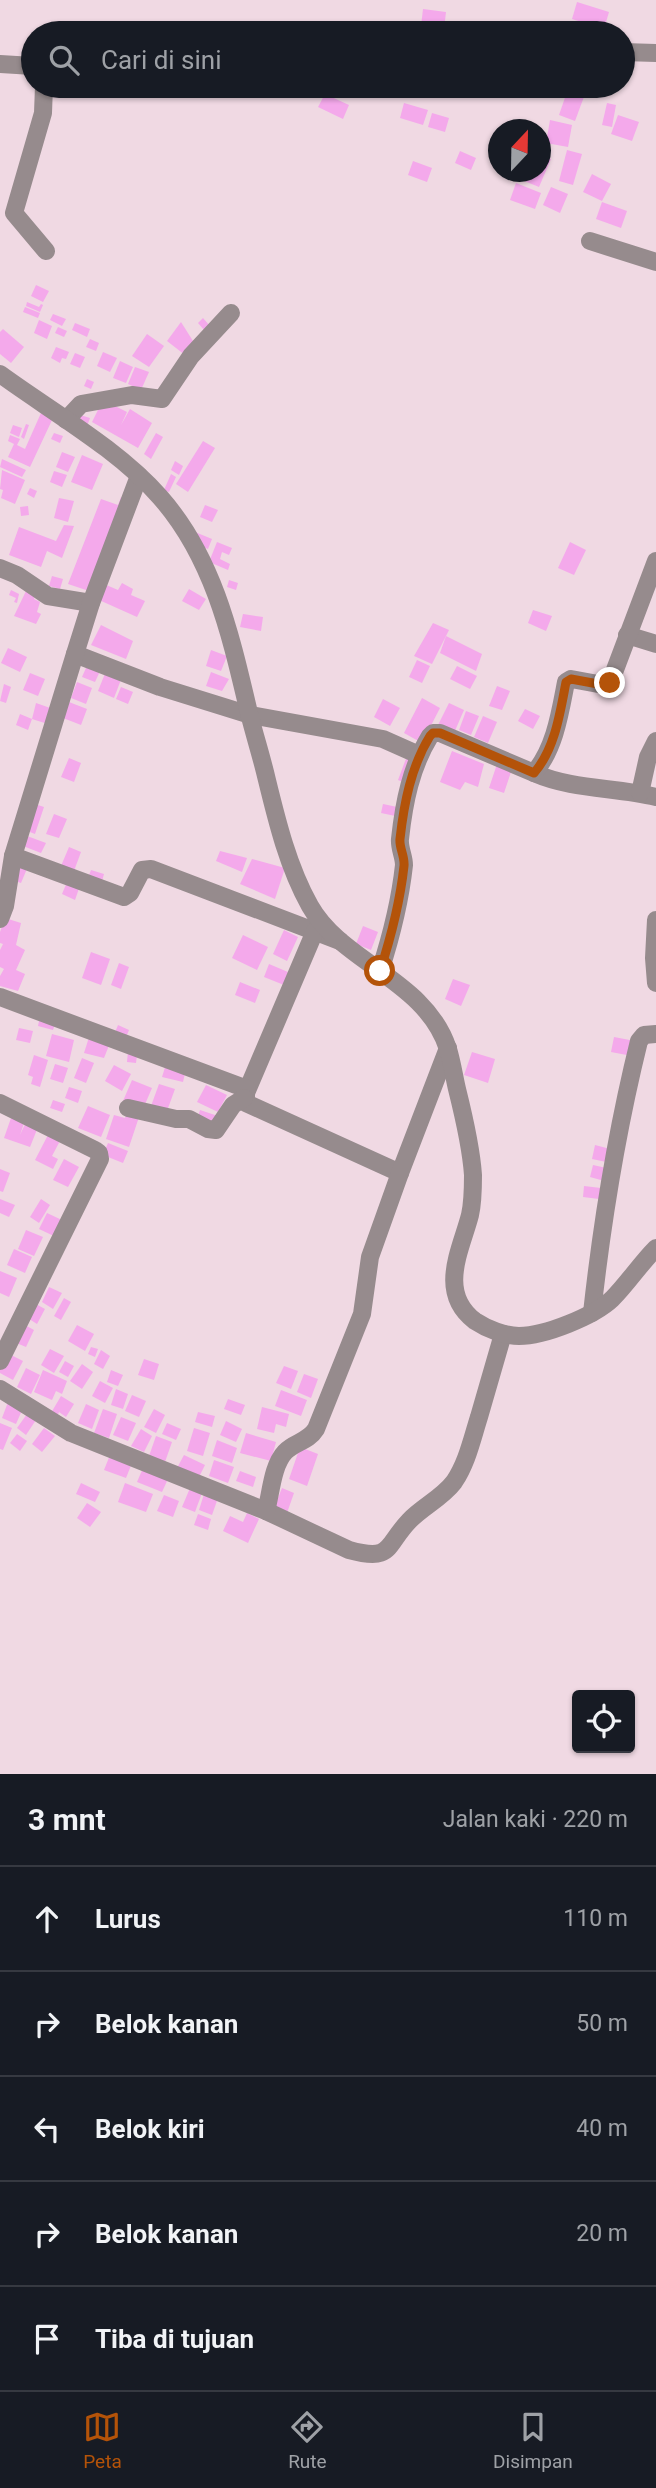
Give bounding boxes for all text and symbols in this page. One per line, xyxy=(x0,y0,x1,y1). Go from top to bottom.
search box xyxy=(21,21,635,98)
icon: search xyxy=(45,41,83,79)
text: Cari di sini xyxy=(101,45,222,75)
north arrow xyxy=(488,119,551,182)
route end xyxy=(594,667,625,698)
route start xyxy=(364,955,395,986)
map controls xyxy=(572,1690,635,1753)
button: locate xyxy=(572,1690,635,1753)
text: 3 mnt xyxy=(28,1802,106,1837)
text: Jalan kaki · 220 m xyxy=(443,1806,628,1833)
icon: ahead xyxy=(28,1900,66,1938)
text: Lurus xyxy=(95,1904,161,1934)
text: 110 m xyxy=(563,1905,628,1932)
icon: right xyxy=(28,2005,66,2043)
text: Belok kanan xyxy=(95,2009,238,2039)
text: 50 m xyxy=(576,2010,628,2037)
icon: left xyxy=(28,2110,66,2148)
text: Belok kiri xyxy=(95,2114,205,2144)
text: 40 m xyxy=(576,2115,628,2142)
icon: right xyxy=(28,2215,66,2253)
text: Belok kanan xyxy=(95,2219,238,2249)
text: 20 m xyxy=(576,2220,628,2247)
icon: arrive xyxy=(28,2320,66,2358)
text: Tiba di tujuan xyxy=(95,2324,254,2354)
tab: Peta xyxy=(83,2408,122,2473)
tab: Rute xyxy=(288,2408,327,2473)
tab: Disimpan xyxy=(493,2408,573,2473)

